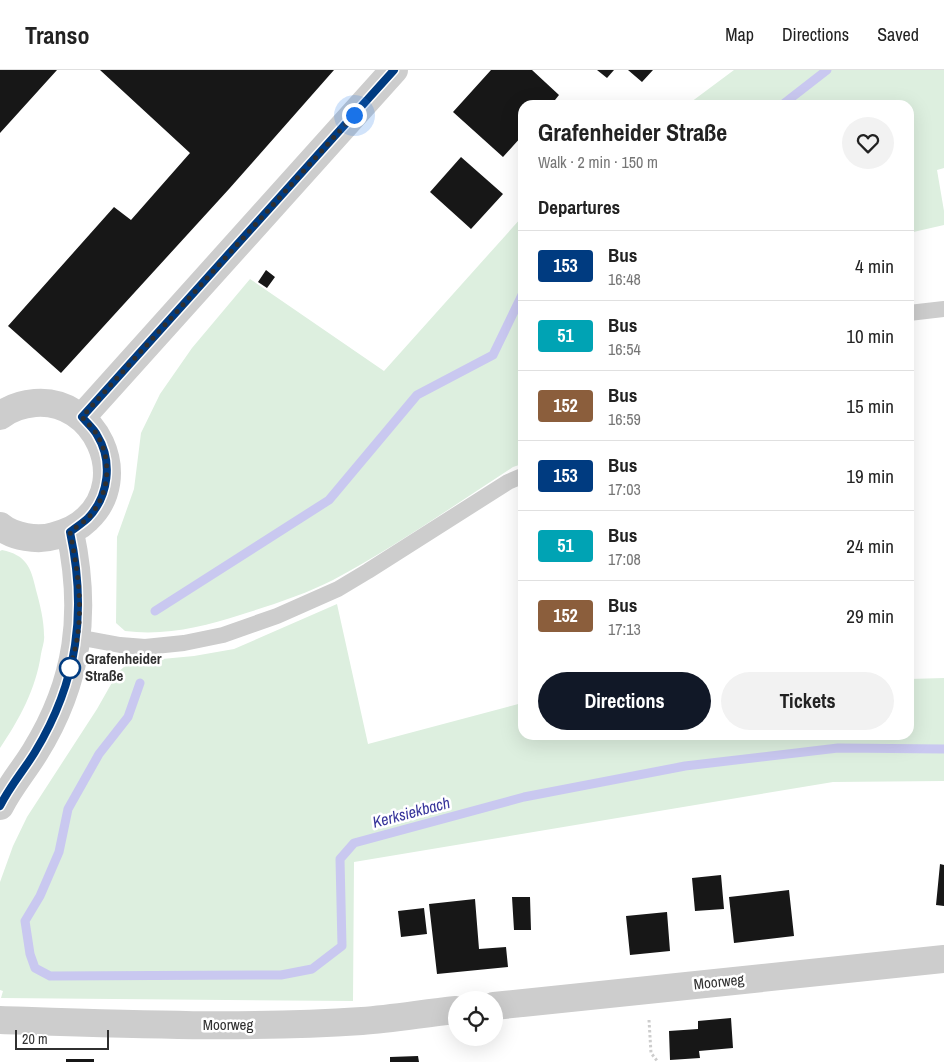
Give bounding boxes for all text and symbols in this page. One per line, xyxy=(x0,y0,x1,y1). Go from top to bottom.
text: Transo xyxy=(25,19,90,51)
text: Map xyxy=(725,22,754,47)
text: Directions xyxy=(782,22,849,47)
text: Saved xyxy=(877,22,919,47)
your location xyxy=(342,103,367,128)
text: Grafenheider Straße xyxy=(538,116,727,148)
button: heart xyxy=(842,117,894,169)
text: Walk · 2 min · 150 m xyxy=(538,151,658,173)
text: Departures xyxy=(538,194,620,220)
text: Bus xyxy=(608,242,637,268)
text: 153 xyxy=(553,253,578,278)
text: 4 min xyxy=(855,253,894,279)
text: 16:48 xyxy=(608,268,641,290)
text: Bus xyxy=(608,312,637,338)
text: 51 xyxy=(557,323,574,348)
text: 10 min xyxy=(846,323,894,349)
text: 16:54 xyxy=(608,338,641,360)
text: Bus xyxy=(608,382,637,408)
text: 152 xyxy=(553,393,578,418)
text: 15 min xyxy=(846,393,894,419)
text: 16:59 xyxy=(608,408,641,430)
text: Bus xyxy=(608,452,637,478)
text: 153 xyxy=(553,463,578,488)
text: 19 min xyxy=(846,463,894,489)
text: 17:03 xyxy=(608,478,641,500)
text: Bus xyxy=(608,522,637,548)
text: 51 xyxy=(557,533,574,558)
text: 24 min xyxy=(846,533,894,559)
text: 17:08 xyxy=(608,548,641,570)
text: Bus xyxy=(608,592,637,618)
text: 152 xyxy=(553,603,578,628)
text: 29 min xyxy=(846,603,894,629)
text: 17:13 xyxy=(608,618,641,640)
place label: Grafenheider Straße xyxy=(85,648,162,686)
marker: Grafenheider Straße xyxy=(59,657,81,679)
button: Directions xyxy=(538,672,711,730)
button: Tickets xyxy=(721,672,894,730)
water label: Kerksiekbach xyxy=(370,791,452,833)
street label: Moorweg xyxy=(693,968,745,995)
map controls xyxy=(448,991,503,1046)
button: locate xyxy=(448,991,503,1046)
street label: Moorweg xyxy=(203,1014,253,1035)
scale bar xyxy=(15,1027,109,1050)
text: 20 m xyxy=(22,1030,48,1048)

